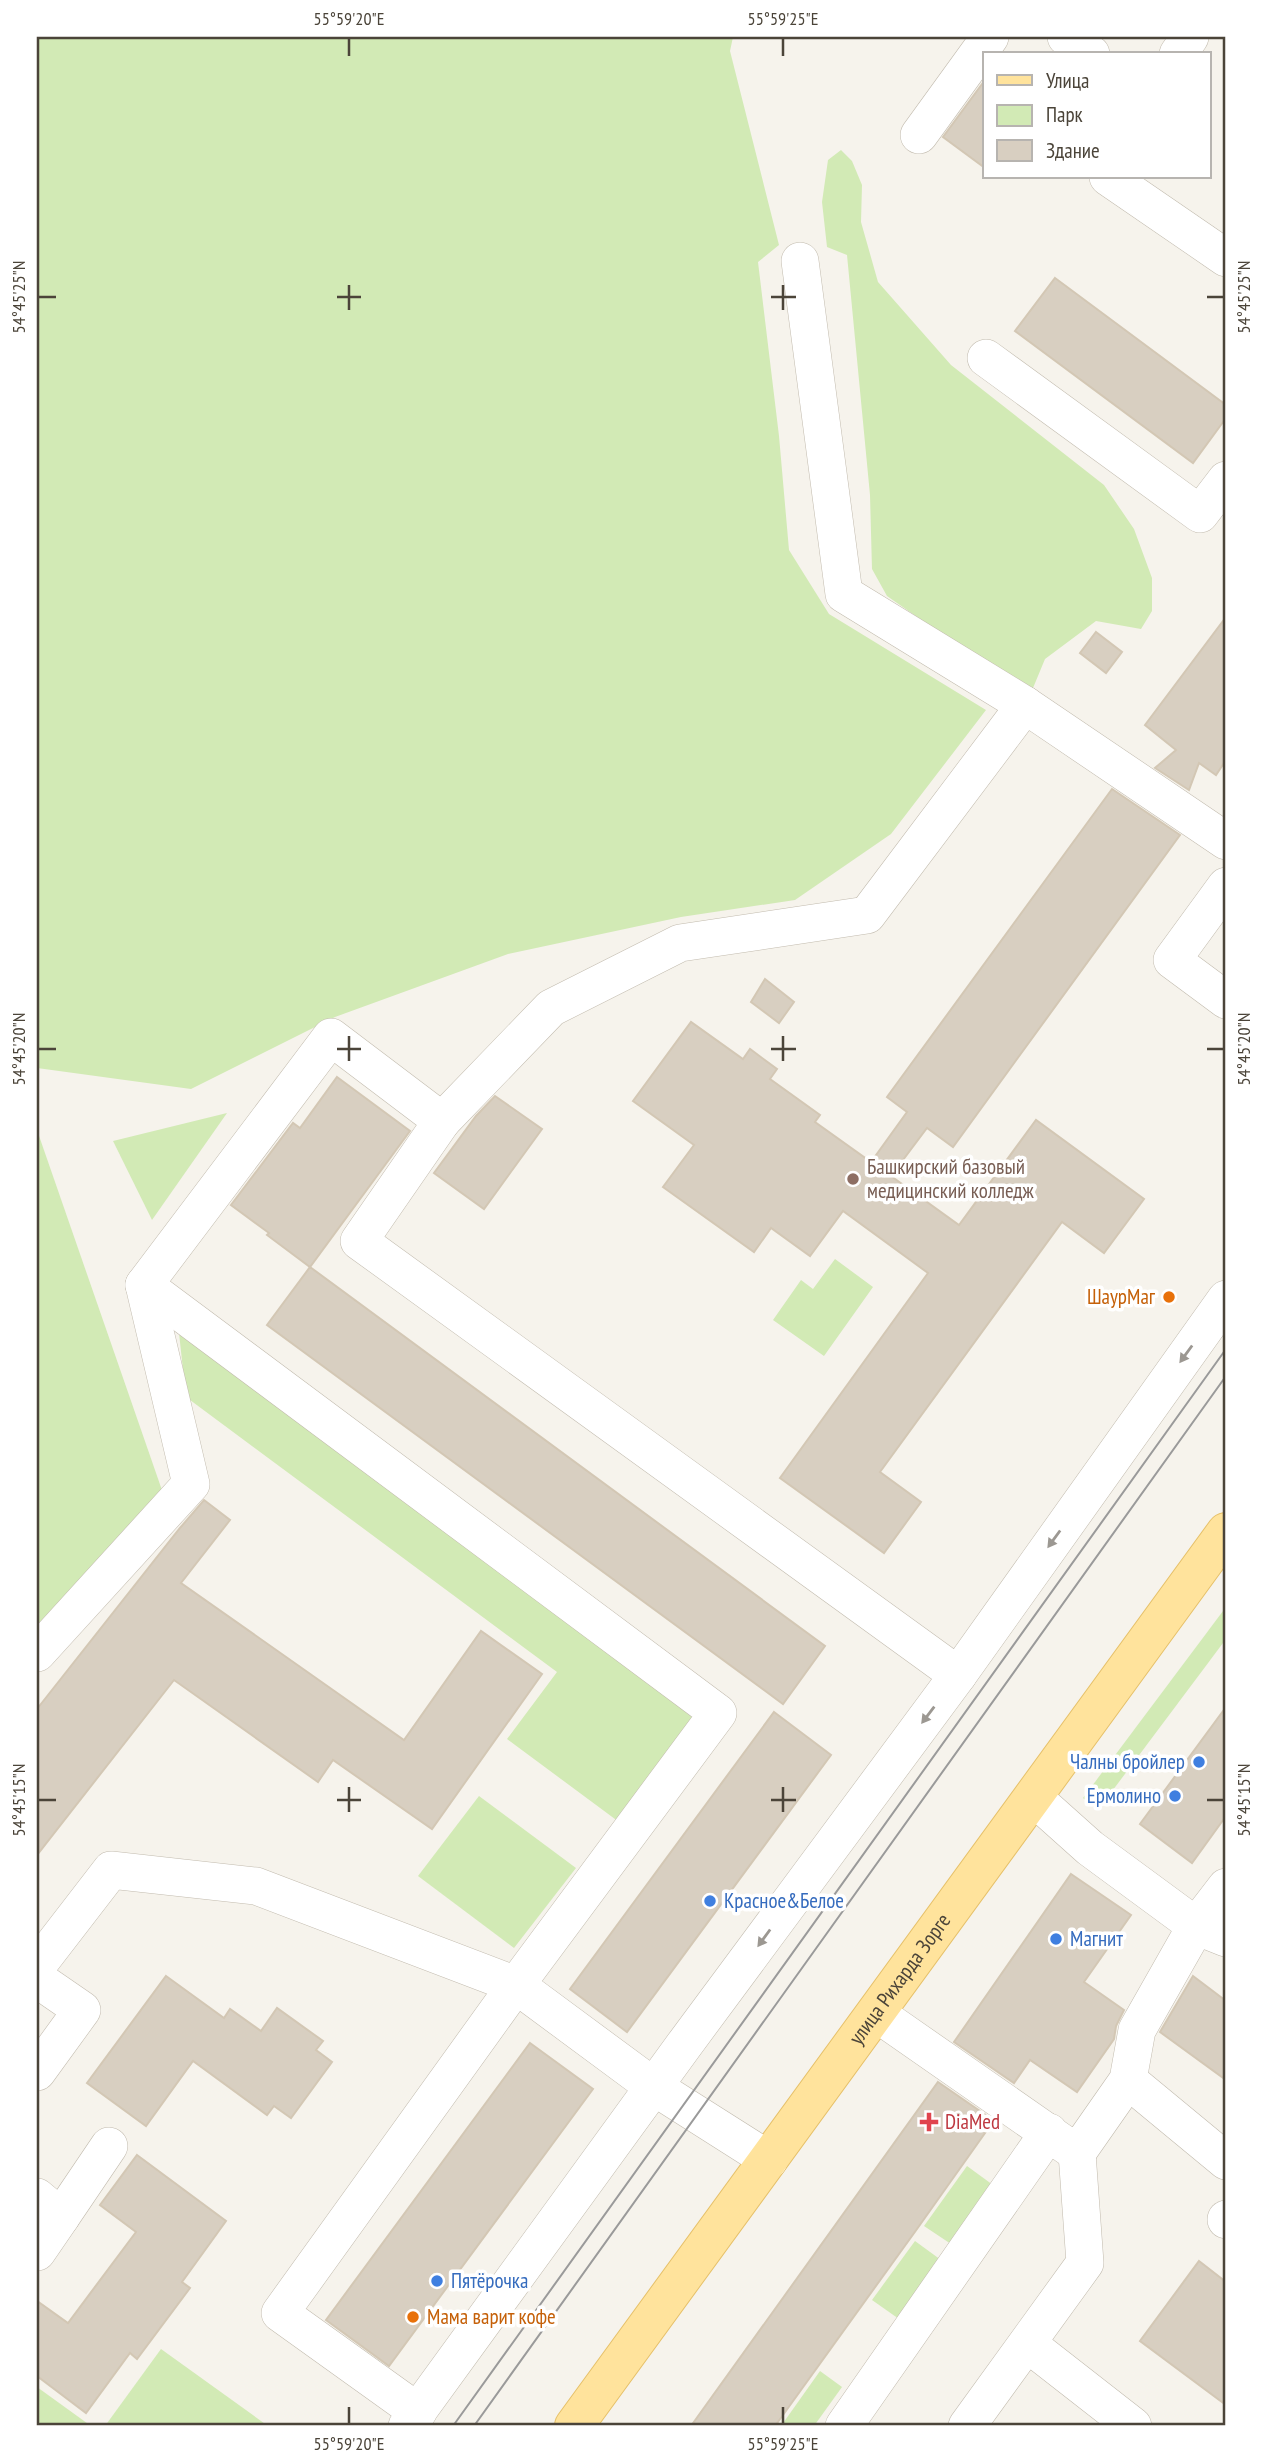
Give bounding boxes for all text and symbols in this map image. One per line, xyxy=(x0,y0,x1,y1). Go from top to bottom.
text: 55°59'20"E xyxy=(314,7,384,30)
text: 55°59'25"E xyxy=(748,7,818,30)
legend xyxy=(983,52,1210,178)
text: Улица xyxy=(1046,67,1089,94)
text: Парк xyxy=(1046,101,1083,128)
text: Здание xyxy=(1046,137,1100,164)
text: 54°45'25"N xyxy=(7,261,30,333)
text: 54°45'25"N xyxy=(1232,261,1255,333)
text: 54°45'20"N xyxy=(7,1013,30,1085)
text: 54°45'20"N xyxy=(1232,1013,1255,1085)
place label: Башкирский базовый медицинский колледж xyxy=(867,1153,1035,1204)
marker: Башкирский базовый медицинский колледж xyxy=(845,1171,861,1187)
place label: ШаурМаг xyxy=(1087,1283,1156,1310)
marker: ШаурМаг xyxy=(1161,1289,1177,1305)
one-way arrow xyxy=(1179,1345,1194,1363)
one-way arrow xyxy=(1047,1530,1061,1548)
one-way arrow xyxy=(921,1706,935,1725)
place label: Чалны бройлер xyxy=(1070,1748,1185,1775)
marker: Чалны бройлер xyxy=(1191,1754,1207,1770)
text: 54°45'15"N xyxy=(7,1764,30,1836)
text: 54°45'15"N xyxy=(1232,1764,1255,1836)
place label: Ермолино xyxy=(1087,1782,1161,1809)
marker: Ермолино xyxy=(1167,1788,1183,1804)
place label: Красное&Белое xyxy=(724,1887,844,1914)
marker: Красное&Белое xyxy=(702,1893,718,1909)
street label: улица Рихарда Зорге xyxy=(843,1908,956,2050)
place label: Магнит xyxy=(1070,1925,1123,1952)
one-way arrow xyxy=(757,1929,771,1947)
marker: Магнит xyxy=(1048,1931,1064,1947)
place label: DiaMed xyxy=(945,2108,1000,2135)
marker: DiaMed xyxy=(919,2112,939,2132)
place label: Пятёрочка xyxy=(451,2267,528,2294)
marker: Пятёрочка xyxy=(429,2273,445,2289)
place label: Мама варит кофе xyxy=(427,2303,556,2330)
marker: Мама варит кофе xyxy=(405,2309,421,2325)
text: 55°59'20"E xyxy=(314,2432,384,2455)
text: 55°59'25"E xyxy=(748,2432,818,2455)

